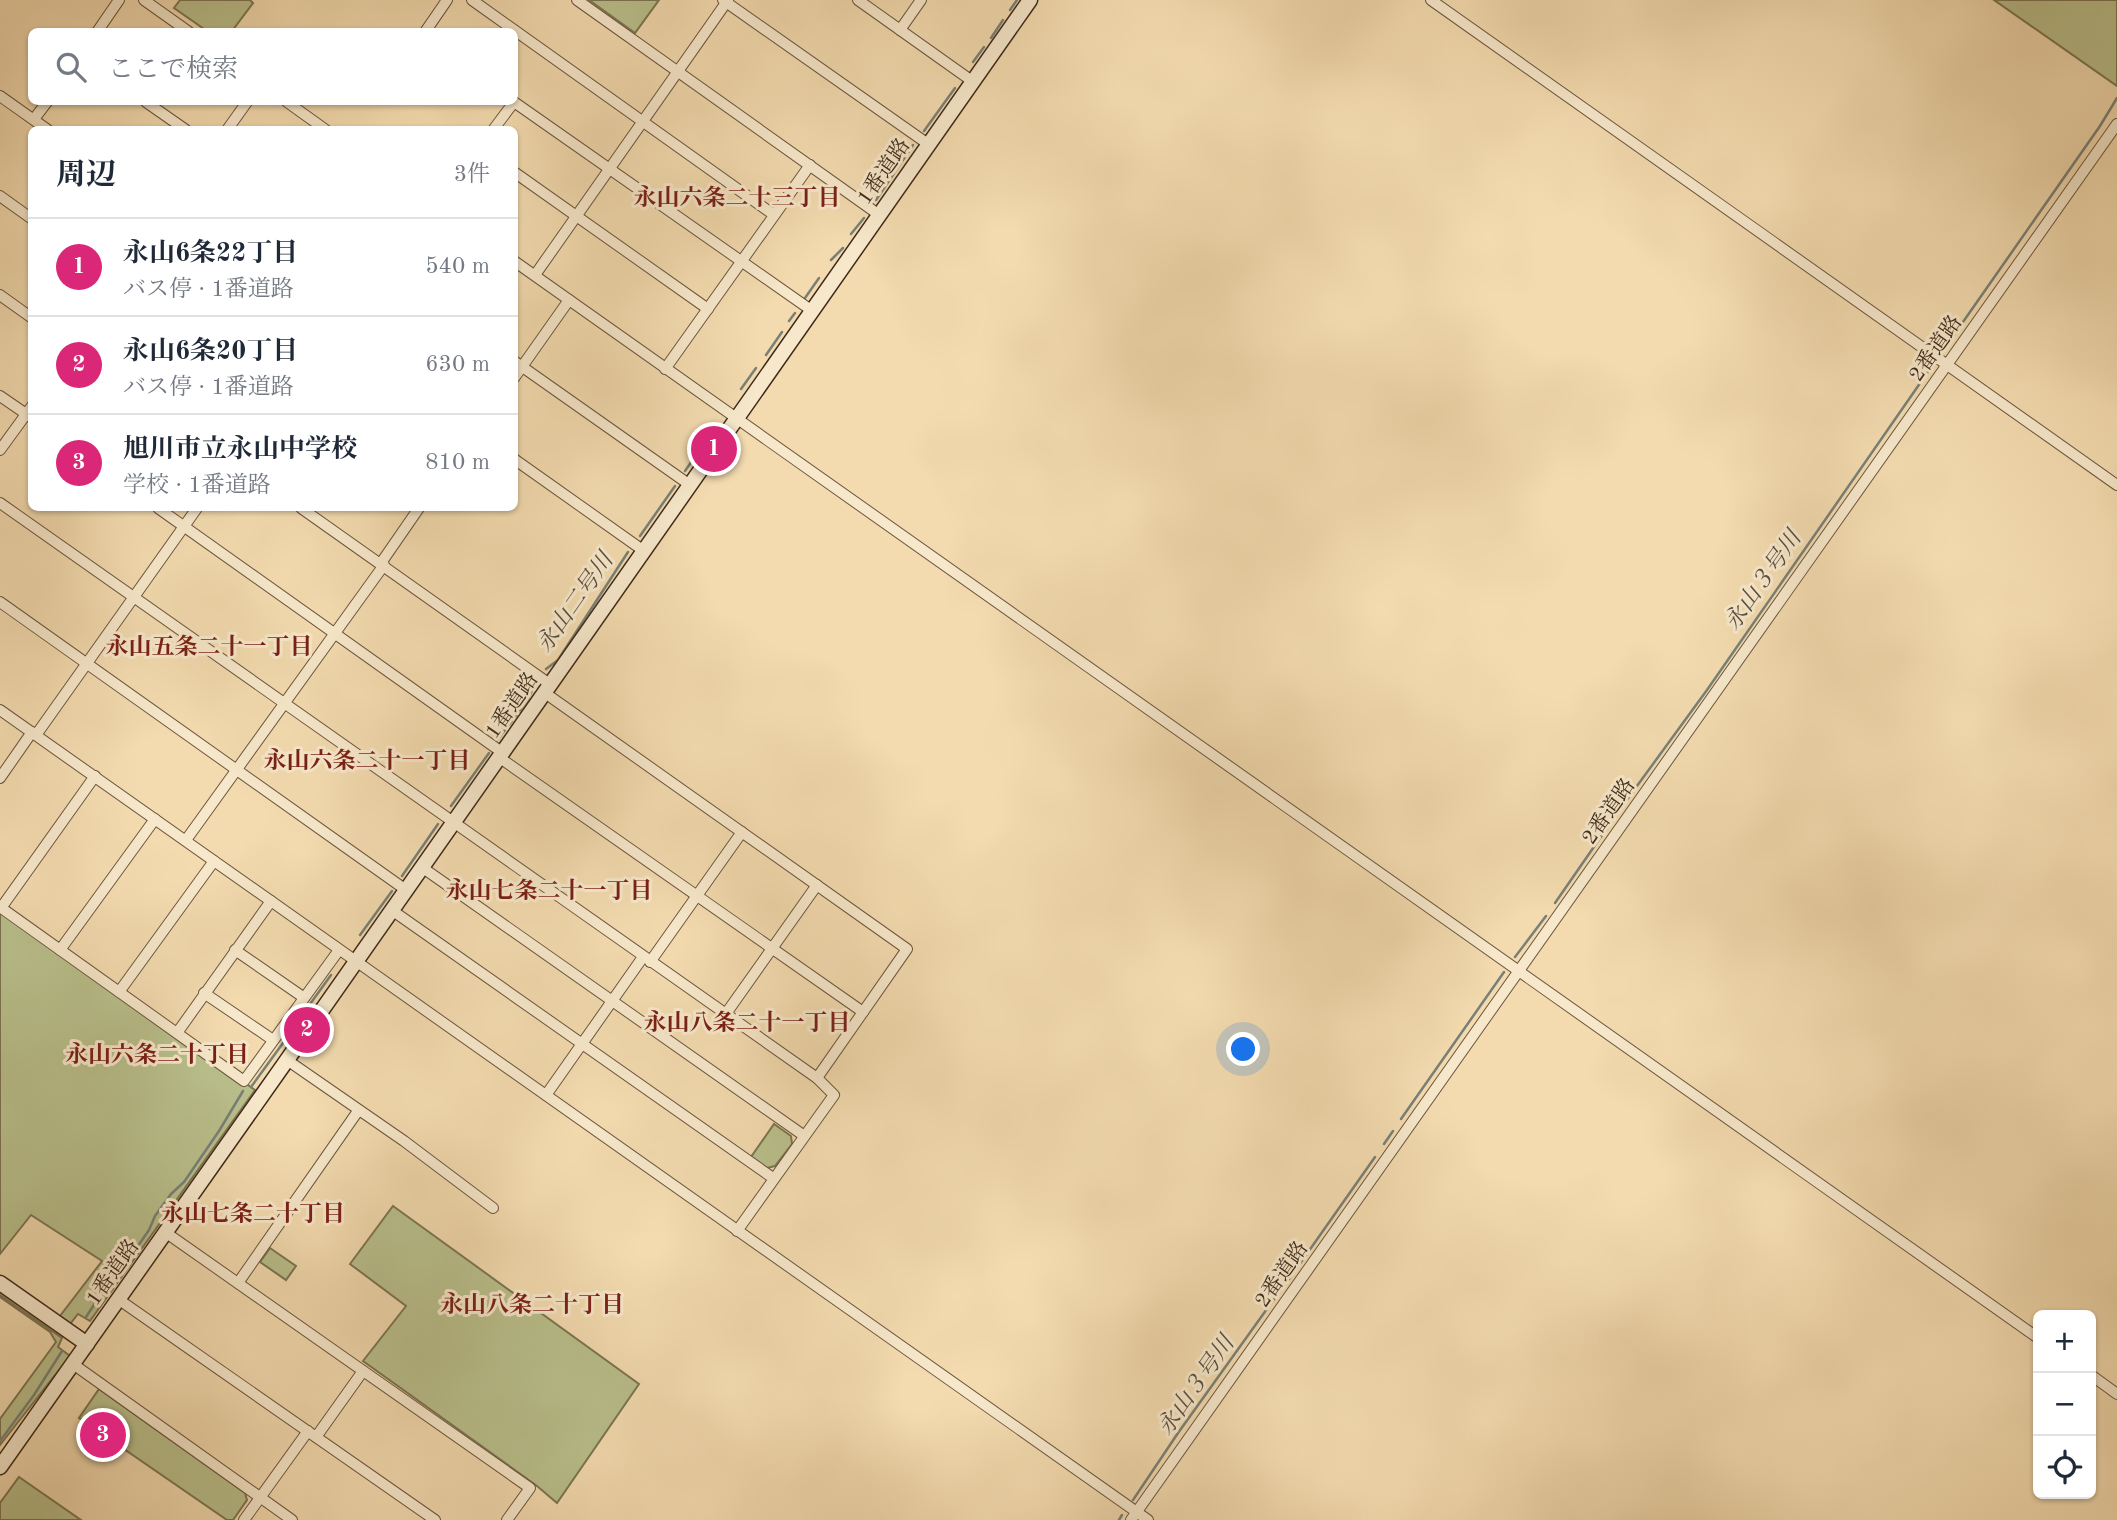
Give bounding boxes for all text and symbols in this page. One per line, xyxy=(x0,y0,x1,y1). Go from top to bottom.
search box xyxy=(28,28,518,105)
icon: search xyxy=(52,48,90,86)
text: ここで検索 xyxy=(108,57,238,83)
street label: 1番道路 xyxy=(852,134,914,209)
text: 周辺 xyxy=(56,161,116,191)
text: 3件 xyxy=(454,163,490,186)
district label: 永山六条二十三丁目 xyxy=(634,184,841,210)
text: 永山6条22丁目 xyxy=(123,241,298,267)
text: 1 xyxy=(72,255,86,278)
text: 540 m xyxy=(425,255,490,278)
text: バス停 · 1番道路 xyxy=(123,278,294,301)
street label: 2番道路 xyxy=(1904,311,1966,386)
text: 永山6条20丁目 xyxy=(123,339,298,365)
text: 2 xyxy=(72,353,86,376)
text: 630 m xyxy=(425,353,490,376)
text: バス停 · 1番道路 xyxy=(123,376,294,399)
pin: 1 xyxy=(691,423,737,475)
text: 旭川市立永山中学校 xyxy=(123,437,357,463)
text: 3 xyxy=(72,451,86,474)
text: 810 m xyxy=(425,451,490,474)
text: 学校 · 1番道路 xyxy=(123,474,271,497)
water label: 永山３号川 xyxy=(1719,524,1807,635)
water label: 永山二号川 xyxy=(531,546,619,657)
district label: 永山五条二十一丁目 xyxy=(106,633,313,659)
street label: 1番道路 xyxy=(480,668,542,743)
district label: 永山六条二十一丁目 xyxy=(264,747,471,773)
street label: 2番道路 xyxy=(1577,774,1639,849)
district label: 永山七条二十一丁目 xyxy=(446,877,653,903)
pin: 2 xyxy=(284,1004,330,1056)
district label: 永山八条二十一丁目 xyxy=(644,1009,851,1035)
your location xyxy=(1226,1032,1260,1066)
district label: 永山六条二十丁目 xyxy=(65,1041,249,1067)
district label: 永山七条二十丁目 xyxy=(161,1200,345,1226)
street label: 1番道路 xyxy=(81,1235,143,1310)
street label: 2番道路 xyxy=(1250,1237,1312,1312)
district label: 永山八条二十丁目 xyxy=(440,1291,624,1317)
map controls xyxy=(2033,1310,2096,1499)
button: + xyxy=(2033,1310,2096,1373)
water label: 永山３号川 xyxy=(1152,1329,1240,1440)
button: − xyxy=(2033,1373,2096,1436)
pin: 3 xyxy=(80,1409,126,1461)
button: locate xyxy=(2033,1436,2096,1499)

